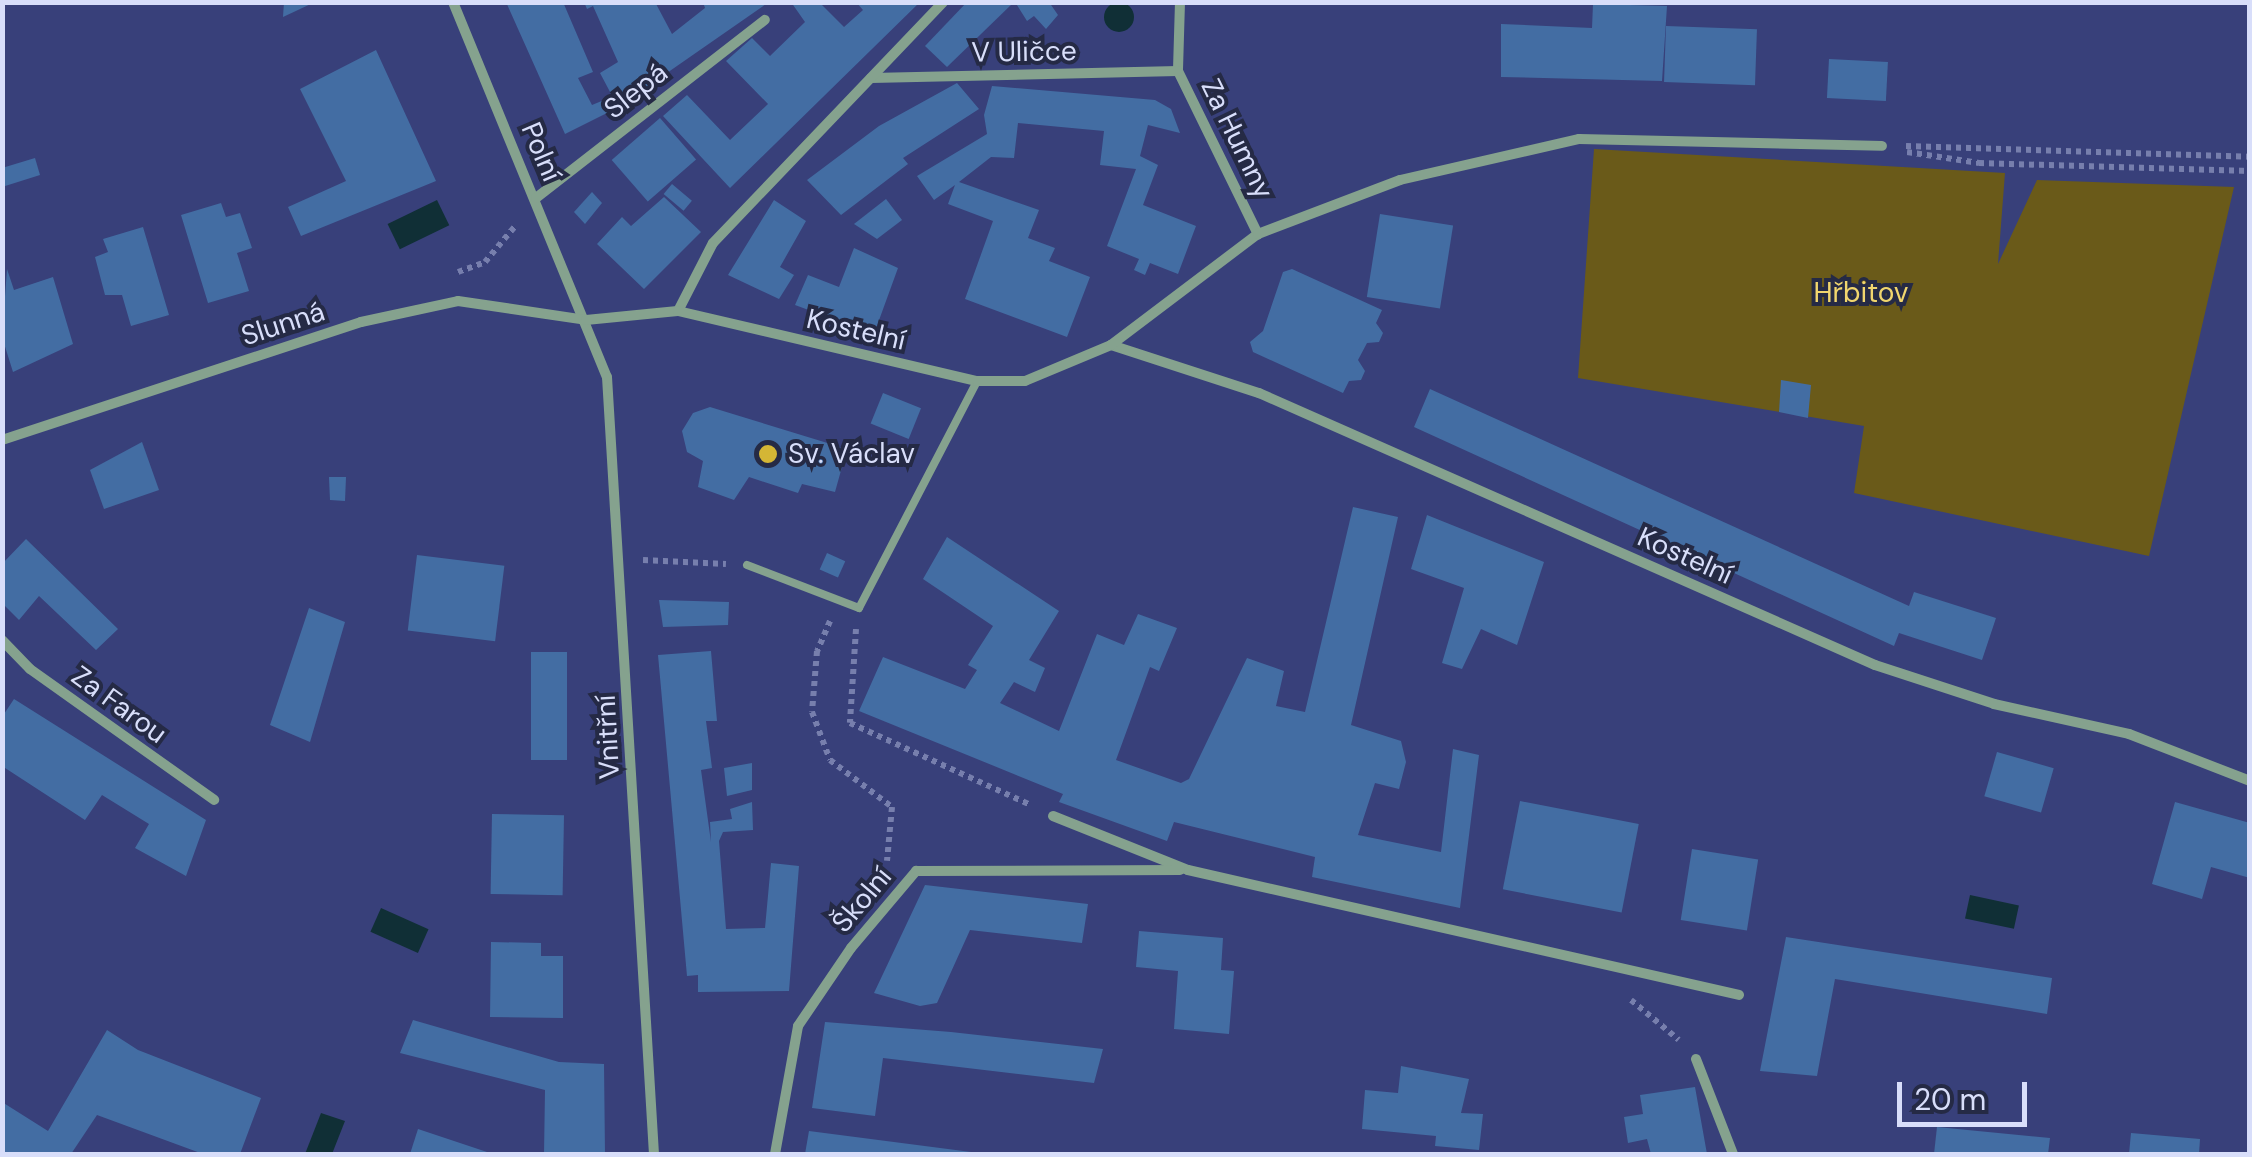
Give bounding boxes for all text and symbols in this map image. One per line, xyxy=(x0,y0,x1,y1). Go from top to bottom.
street label: V Uličce xyxy=(971,34,1077,70)
street label: Slepá xyxy=(598,56,674,126)
street label: Za Humny xyxy=(1194,74,1280,204)
street label: Polní xyxy=(514,118,568,186)
park label: Hřbitov xyxy=(1814,276,1908,310)
street label: Slunná xyxy=(237,295,329,353)
street label: Kostelní xyxy=(803,302,909,358)
place label: Sv. Václav xyxy=(788,437,915,471)
marker: Sv. Václav xyxy=(757,443,779,465)
street label: Kostelní xyxy=(1632,520,1738,592)
street label: Za Farou xyxy=(65,659,173,751)
street label: Vnitřní xyxy=(589,694,627,780)
street label: Školní xyxy=(825,861,899,939)
scale bar xyxy=(1902,1062,2032,1124)
text: 20 m xyxy=(1914,1080,1986,1119)

